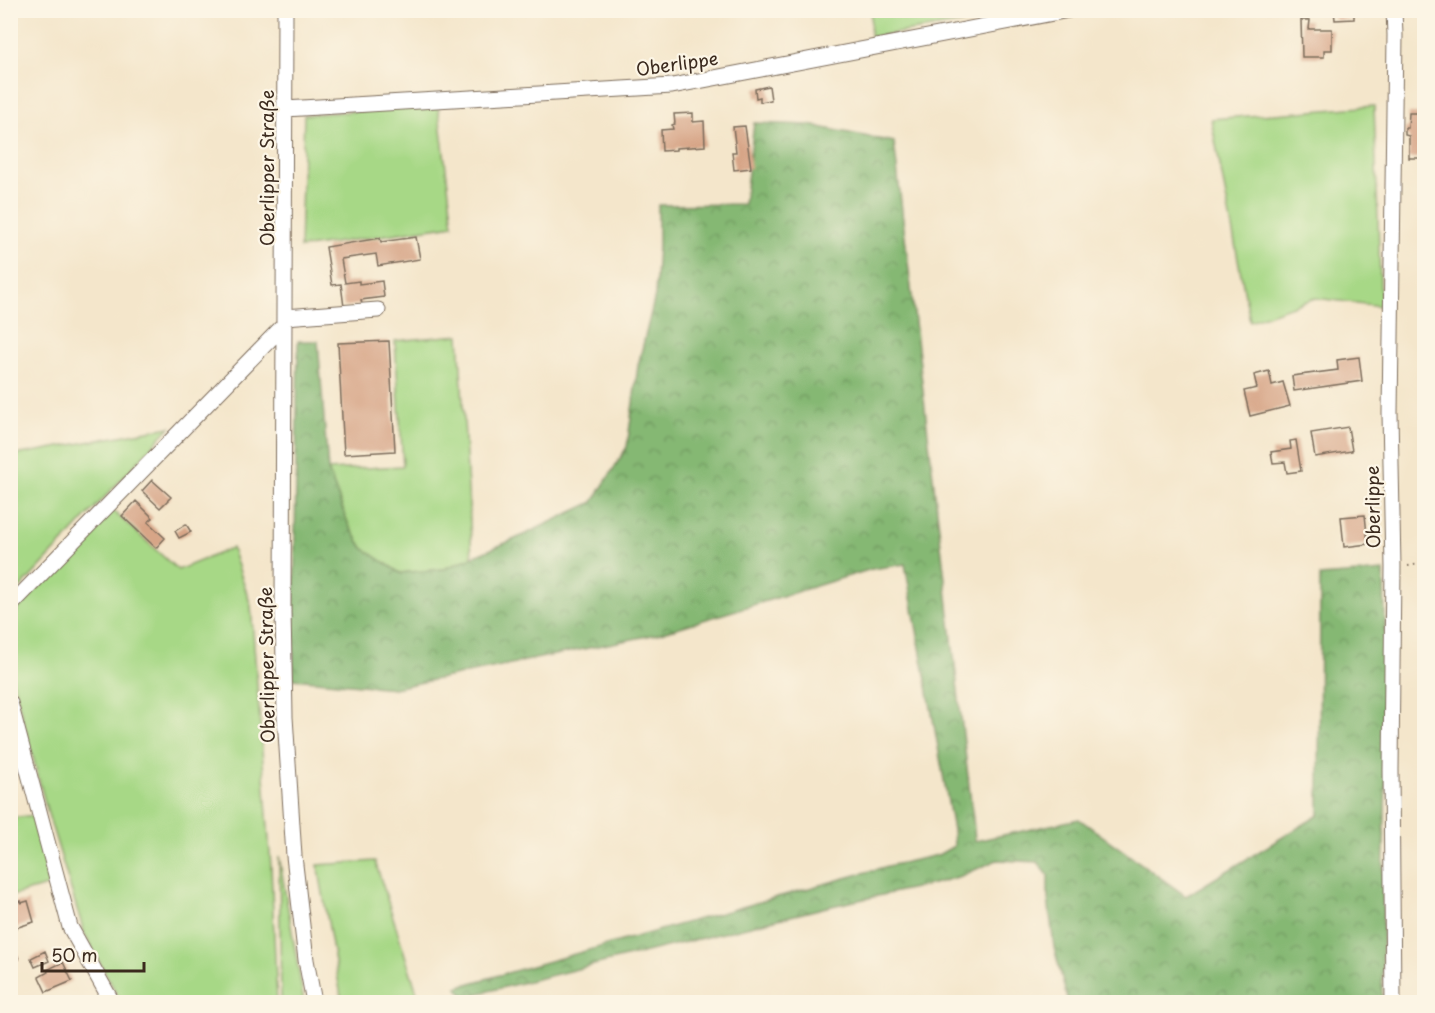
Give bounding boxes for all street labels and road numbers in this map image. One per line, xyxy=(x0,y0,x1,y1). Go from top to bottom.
street label: Oberlippe xyxy=(634,44,720,82)
street label: Oberlipper Straße xyxy=(253,90,280,246)
street label: Oberlippe xyxy=(1358,465,1386,549)
street label: Oberlipper Straße xyxy=(251,587,281,743)

